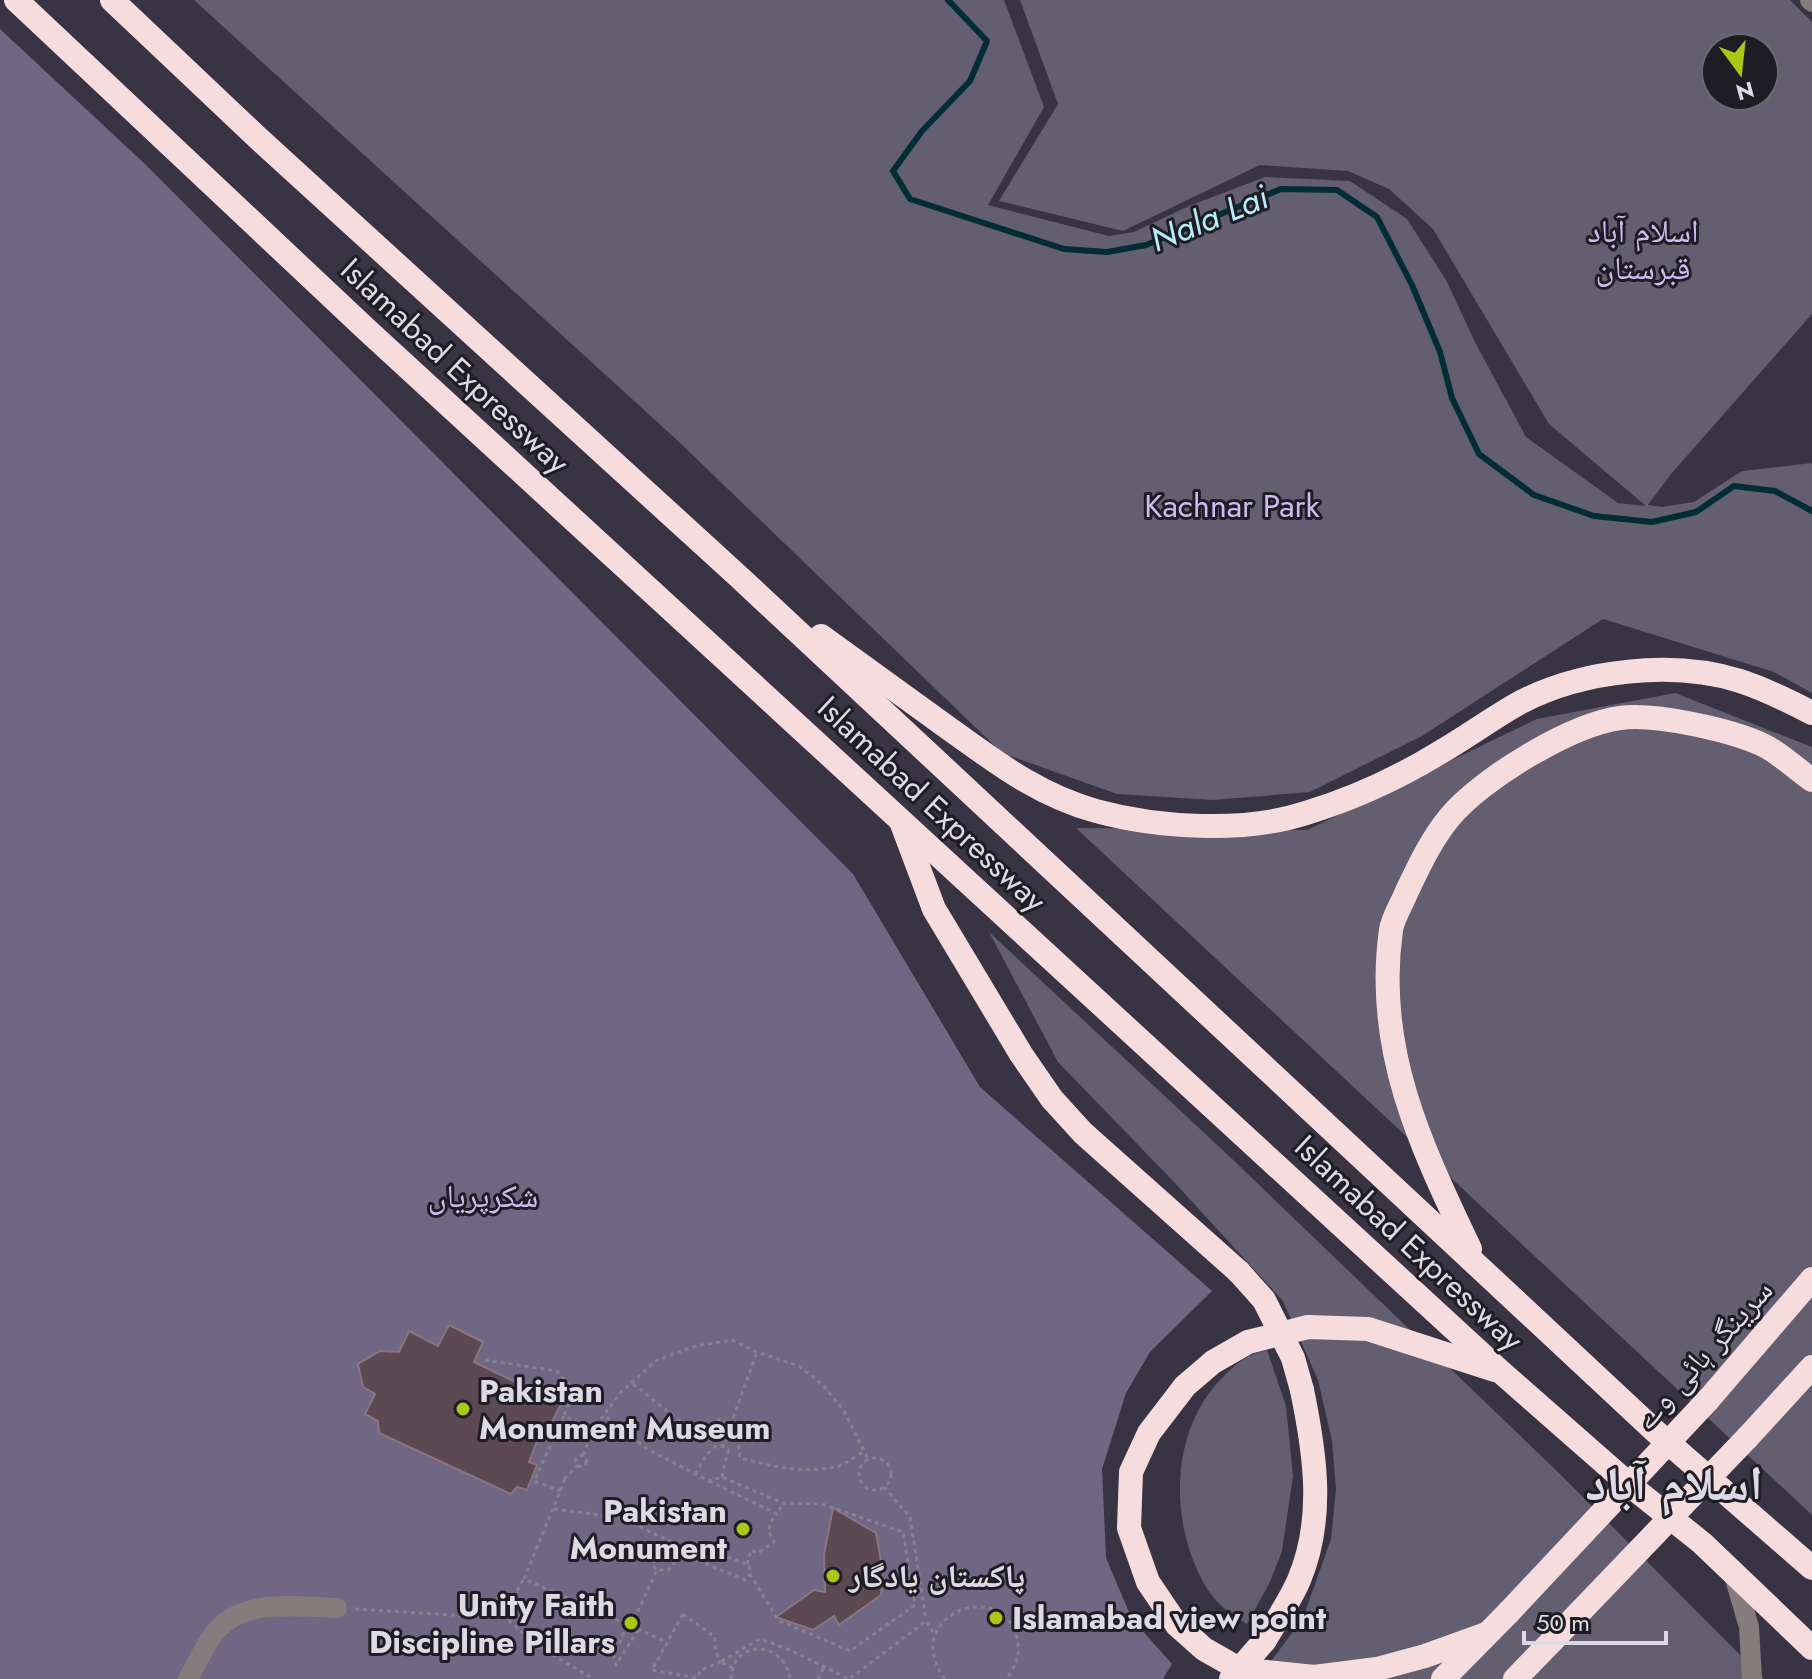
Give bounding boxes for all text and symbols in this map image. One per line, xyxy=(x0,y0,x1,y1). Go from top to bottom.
north arrow xyxy=(1700,32,1780,112)
text: N xyxy=(1733,74,1758,109)
water label: Nala Lai xyxy=(1143,172,1277,264)
park label: اسلام آباد قبرستان xyxy=(1587,208,1699,291)
street label: Islamabad Expressway xyxy=(330,247,580,485)
park label: Kachnar Park xyxy=(1144,483,1321,529)
street label: Islamabad Expressway xyxy=(807,685,1057,923)
street label: Islamabad Expressway xyxy=(1284,1124,1534,1362)
park label: شکرپریاں xyxy=(428,1173,538,1219)
street label: سرینگر ہائی وے xyxy=(1623,1269,1783,1439)
place label: Pakistan Monument Museum xyxy=(479,1368,770,1451)
marker: Pakistan Monument Museum xyxy=(454,1400,472,1418)
district label: اسلام آباد xyxy=(1585,1449,1763,1518)
place label: Pakistan Monument xyxy=(570,1488,728,1571)
marker: Pakistan Monument xyxy=(734,1520,752,1538)
place label: پاکستان یادگار xyxy=(847,1553,1025,1599)
marker: پاکستان یادگار xyxy=(824,1567,842,1585)
place label: Unity Faith Discipline Pillars xyxy=(369,1582,615,1665)
place label: Islamabad view point xyxy=(1012,1595,1327,1641)
scale bar xyxy=(1524,1595,1666,1645)
text: 50 m xyxy=(1536,1605,1590,1640)
marker: Islamabad view point xyxy=(987,1609,1005,1627)
marker: Unity Faith Discipline Pillars xyxy=(622,1614,640,1632)

